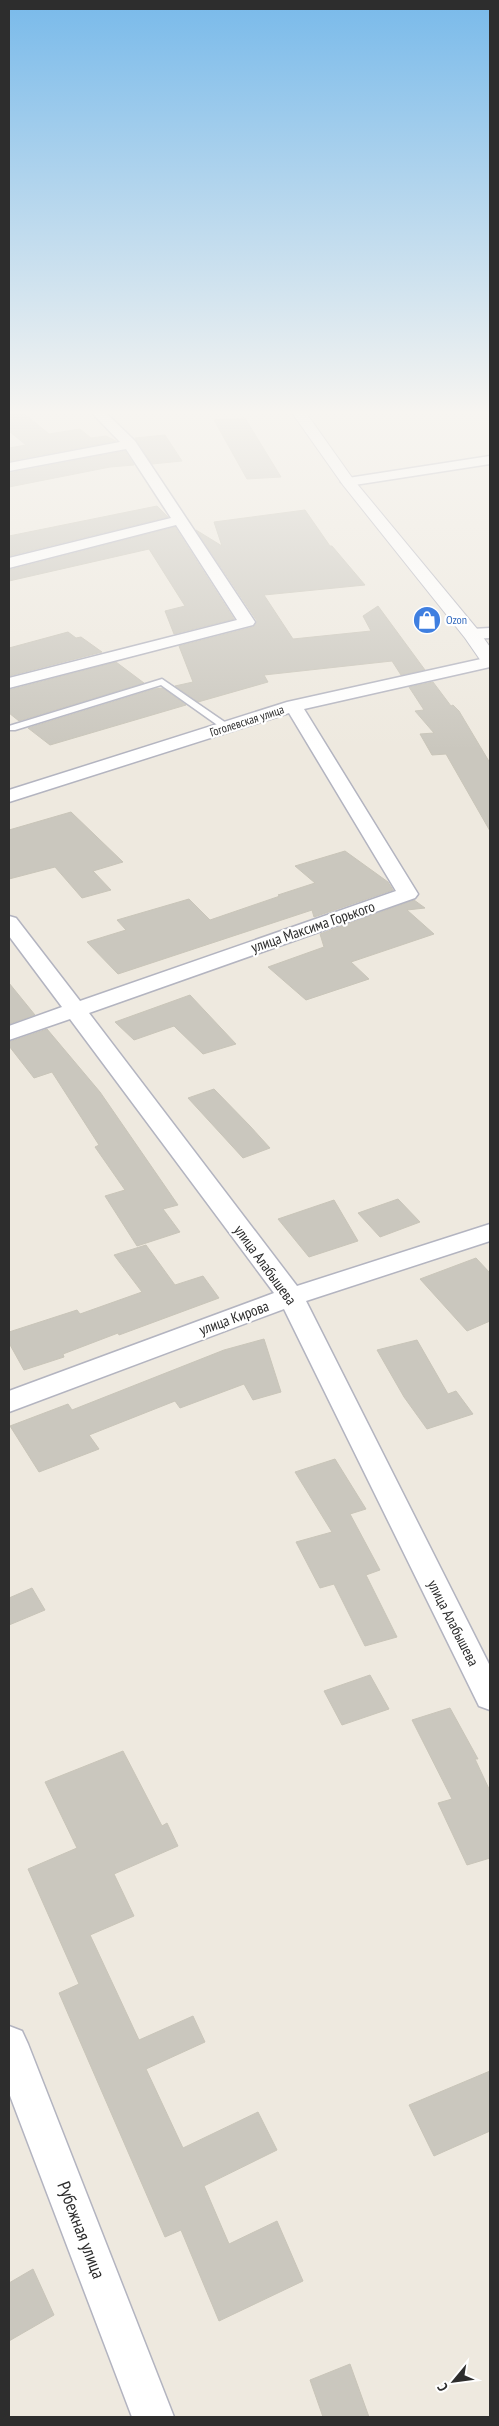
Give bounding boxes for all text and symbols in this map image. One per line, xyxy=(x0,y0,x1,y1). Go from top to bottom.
shop icon: Ozon xyxy=(412,605,442,635)
place label: Ozon xyxy=(446,612,467,627)
street label: Гоголевская улица xyxy=(208,701,286,740)
street label: улица Максима Горького xyxy=(248,896,377,957)
street label: улица Алабышева xyxy=(230,1221,301,1308)
street label: улица Кирова xyxy=(196,1296,271,1339)
street label: улица Алабышева xyxy=(424,1576,483,1669)
street label: Рубежная улица xyxy=(52,2178,111,2282)
north arrow xyxy=(429,2356,479,2406)
text: С xyxy=(433,2380,452,2394)

